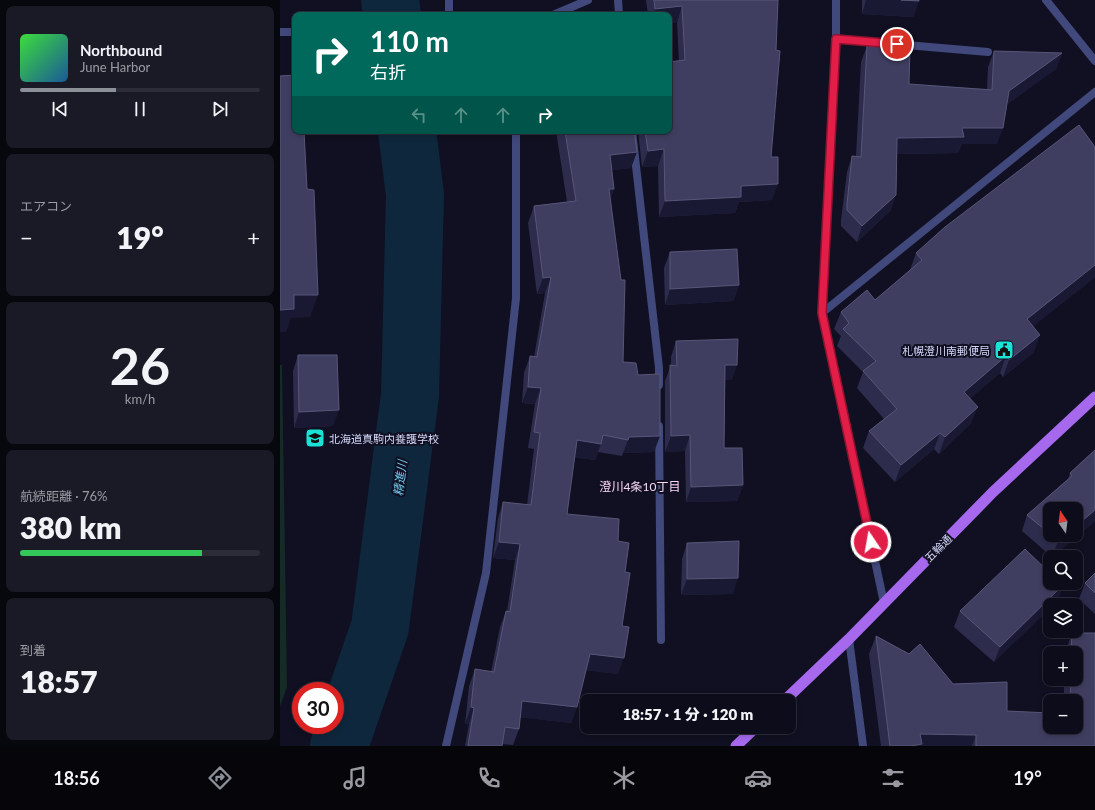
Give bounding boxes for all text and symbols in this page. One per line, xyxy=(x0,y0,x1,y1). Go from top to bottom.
text: 110 m xyxy=(370,24,449,58)
pin xyxy=(880,27,914,61)
icon: right xyxy=(304,28,356,80)
icon: arrive xyxy=(886,33,908,55)
text: Northbound xyxy=(80,41,162,59)
text: June Harbor xyxy=(80,59,150,75)
text: 右折 xyxy=(370,61,406,83)
icon: previous xyxy=(49,98,71,120)
icon: pause xyxy=(129,98,151,120)
icon: next xyxy=(209,98,231,120)
icon: left xyxy=(408,104,430,126)
icon: ahead xyxy=(450,104,472,126)
icon: ahead xyxy=(492,104,514,126)
icon: right xyxy=(534,104,556,126)
text: エアコン xyxy=(20,198,72,214)
text: 19° xyxy=(116,219,164,255)
text: − xyxy=(20,224,33,251)
text: + xyxy=(247,224,260,251)
text: 26 xyxy=(110,334,170,396)
public building icon: 札幌澄川南郵便局 xyxy=(993,339,1015,361)
place label: 札幌澄川南郵便局 xyxy=(902,344,990,357)
text: km/h xyxy=(125,391,155,407)
school or university icon: 北海道真駒内養護学校 xyxy=(304,427,326,449)
place label: 北海道真駒内養護学校 xyxy=(329,432,439,445)
water label: 精進川 xyxy=(390,457,410,497)
district label: 澄川4条10丁目 xyxy=(600,479,680,494)
text: 航続距離 · 76% xyxy=(20,488,108,504)
north arrow xyxy=(1043,502,1083,542)
map controls xyxy=(1043,502,1083,734)
text: 380 km xyxy=(20,509,121,545)
position arrow xyxy=(850,521,892,563)
street label: 五輪通 xyxy=(922,532,954,564)
button: search xyxy=(1043,550,1083,590)
button: layers xyxy=(1043,598,1083,638)
text: 到着 xyxy=(20,642,46,658)
button: + xyxy=(1043,646,1083,686)
text: 18:57 xyxy=(20,663,98,699)
speed limit sign: 30 xyxy=(292,682,344,734)
button: − xyxy=(1043,694,1083,734)
text: 18:57 · 1 分 · 120 m xyxy=(623,705,753,723)
icon: directions xyxy=(206,764,234,792)
icon: music xyxy=(341,764,369,792)
icon: phone xyxy=(475,764,503,792)
icon: climate xyxy=(610,764,638,792)
icon: car xyxy=(744,764,772,792)
icon: filters xyxy=(879,764,907,792)
text: 18:56 xyxy=(53,767,100,789)
text: 19° xyxy=(1013,767,1042,789)

